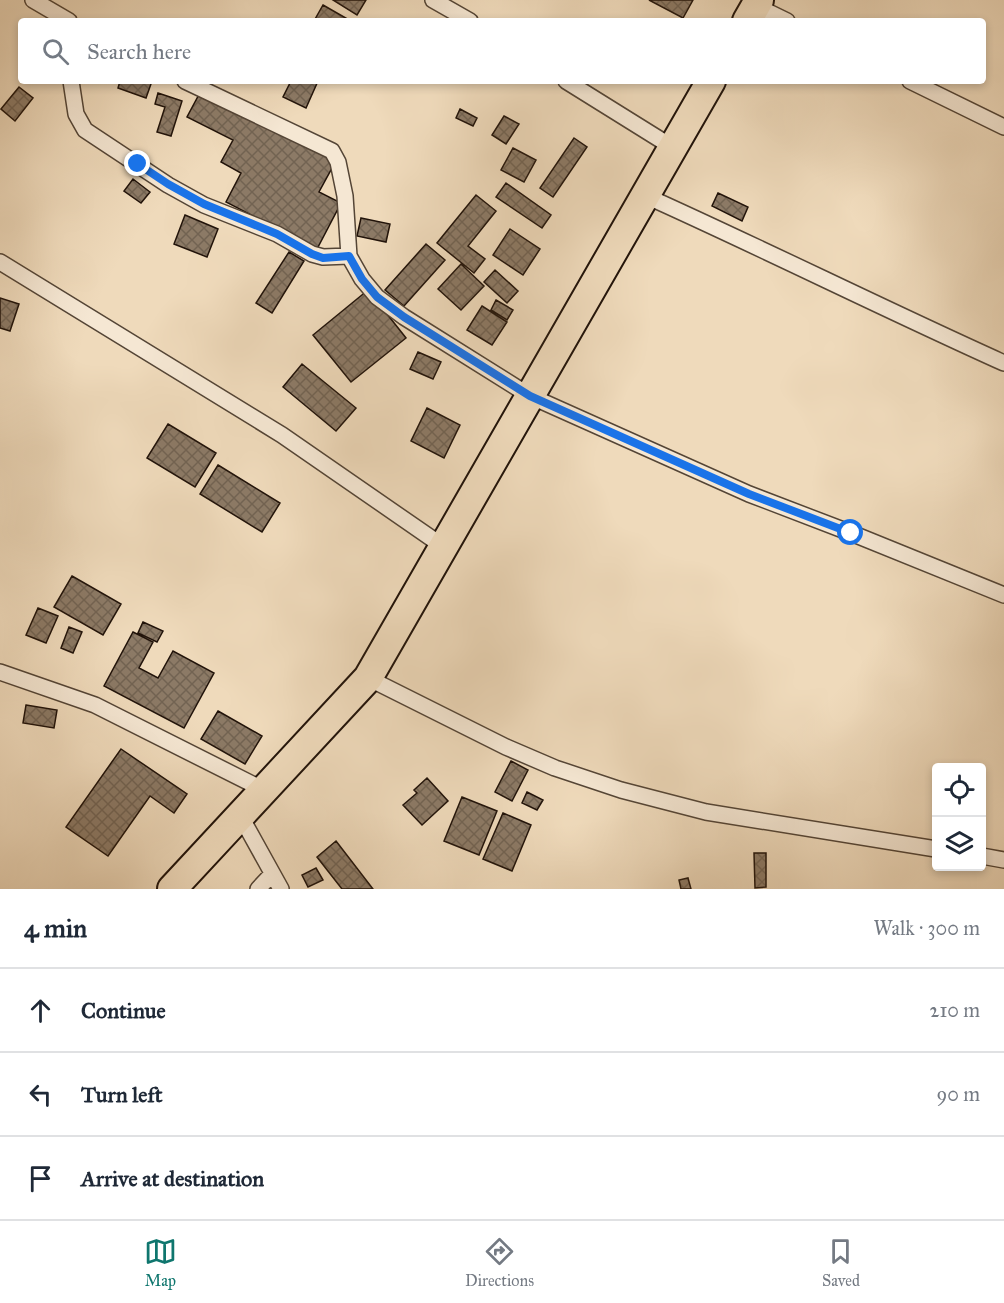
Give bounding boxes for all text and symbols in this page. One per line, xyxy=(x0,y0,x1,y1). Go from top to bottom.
search box xyxy=(18,18,986,84)
icon: search xyxy=(39,35,72,68)
text: Search here xyxy=(87,38,191,65)
route end xyxy=(124,150,150,176)
route start xyxy=(837,519,863,545)
map controls xyxy=(932,763,986,871)
button: locate xyxy=(932,763,986,817)
button: layers xyxy=(932,817,986,871)
text: 4 min xyxy=(24,912,87,944)
text: Walk · 300 m xyxy=(873,916,980,940)
icon: ahead xyxy=(24,994,57,1027)
text: Continue xyxy=(81,997,166,1024)
text: 210 m xyxy=(930,998,980,1022)
icon: left xyxy=(24,1078,57,1111)
text: Turn left xyxy=(81,1081,163,1108)
text: 90 m xyxy=(937,1082,980,1106)
icon: arrive xyxy=(24,1162,57,1195)
text: Arrive at destination xyxy=(81,1165,264,1192)
tab: Map xyxy=(144,1235,177,1290)
tab: Directions xyxy=(465,1235,534,1290)
tab: Saved xyxy=(822,1235,860,1290)

